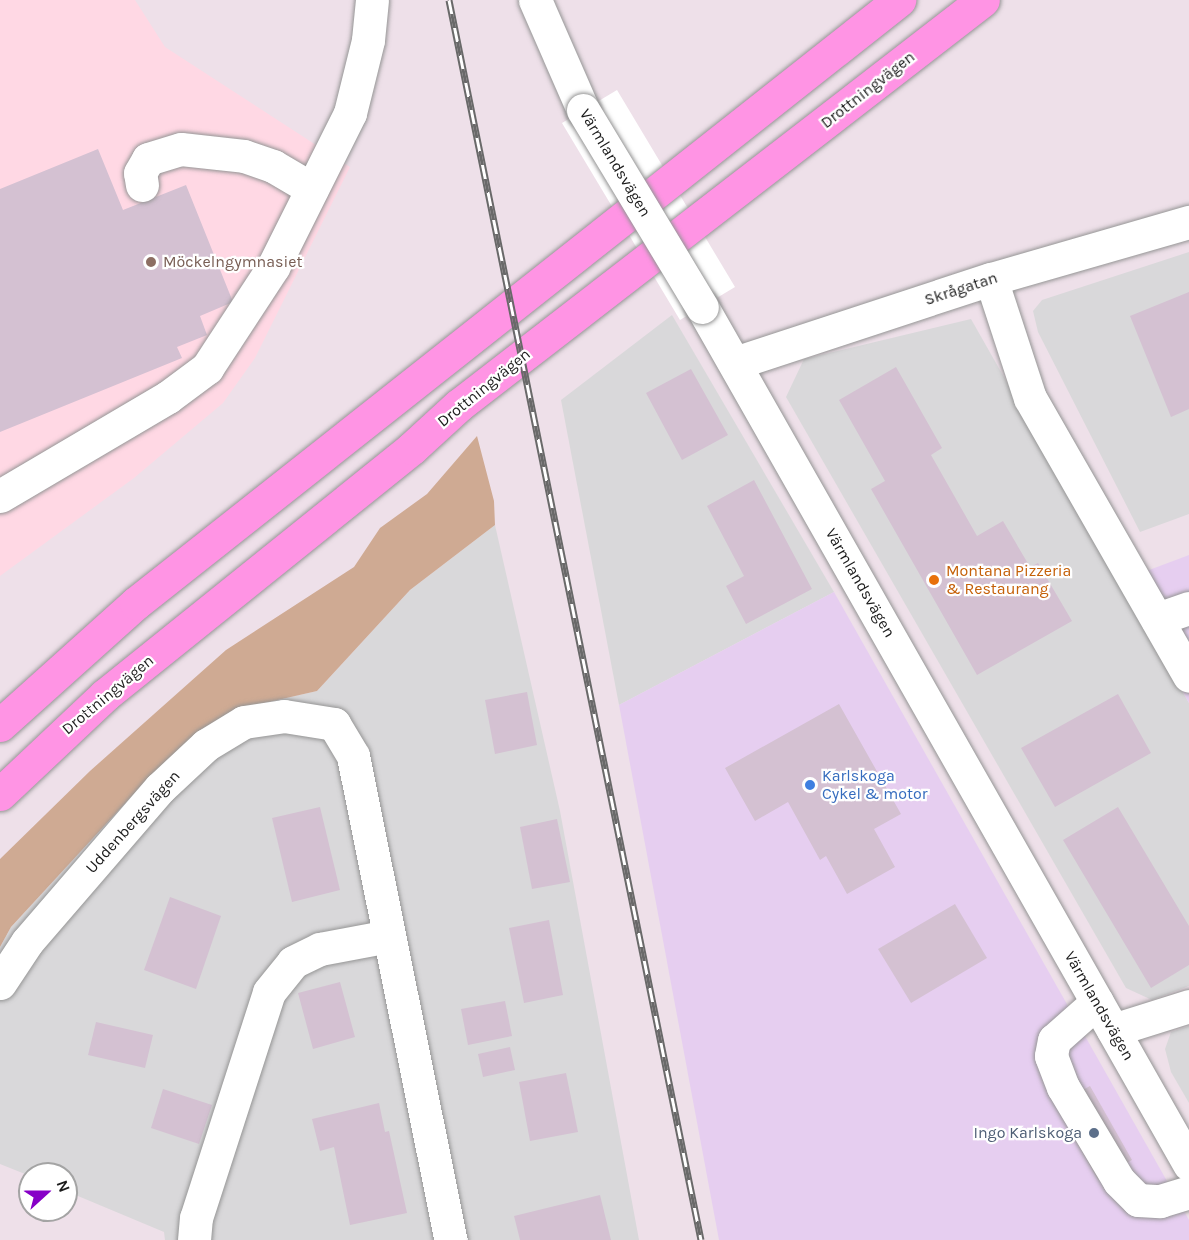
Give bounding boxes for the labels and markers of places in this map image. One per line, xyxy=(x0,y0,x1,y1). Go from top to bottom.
place label: Möckelngymnasiet xyxy=(163,252,302,272)
marker: Möckelngymnasiet xyxy=(144,255,158,269)
place label: Montana Pizzeria & Restaurang xyxy=(946,561,1071,599)
marker: Montana Pizzeria & Restaurang xyxy=(927,573,941,587)
place label: Karlskoga Cykel & motor xyxy=(822,766,927,804)
marker: Karlskoga Cykel & motor xyxy=(803,778,817,792)
place label: Ingo Karlskoga xyxy=(973,1123,1082,1143)
marker: Ingo Karlskoga xyxy=(1087,1126,1101,1140)

